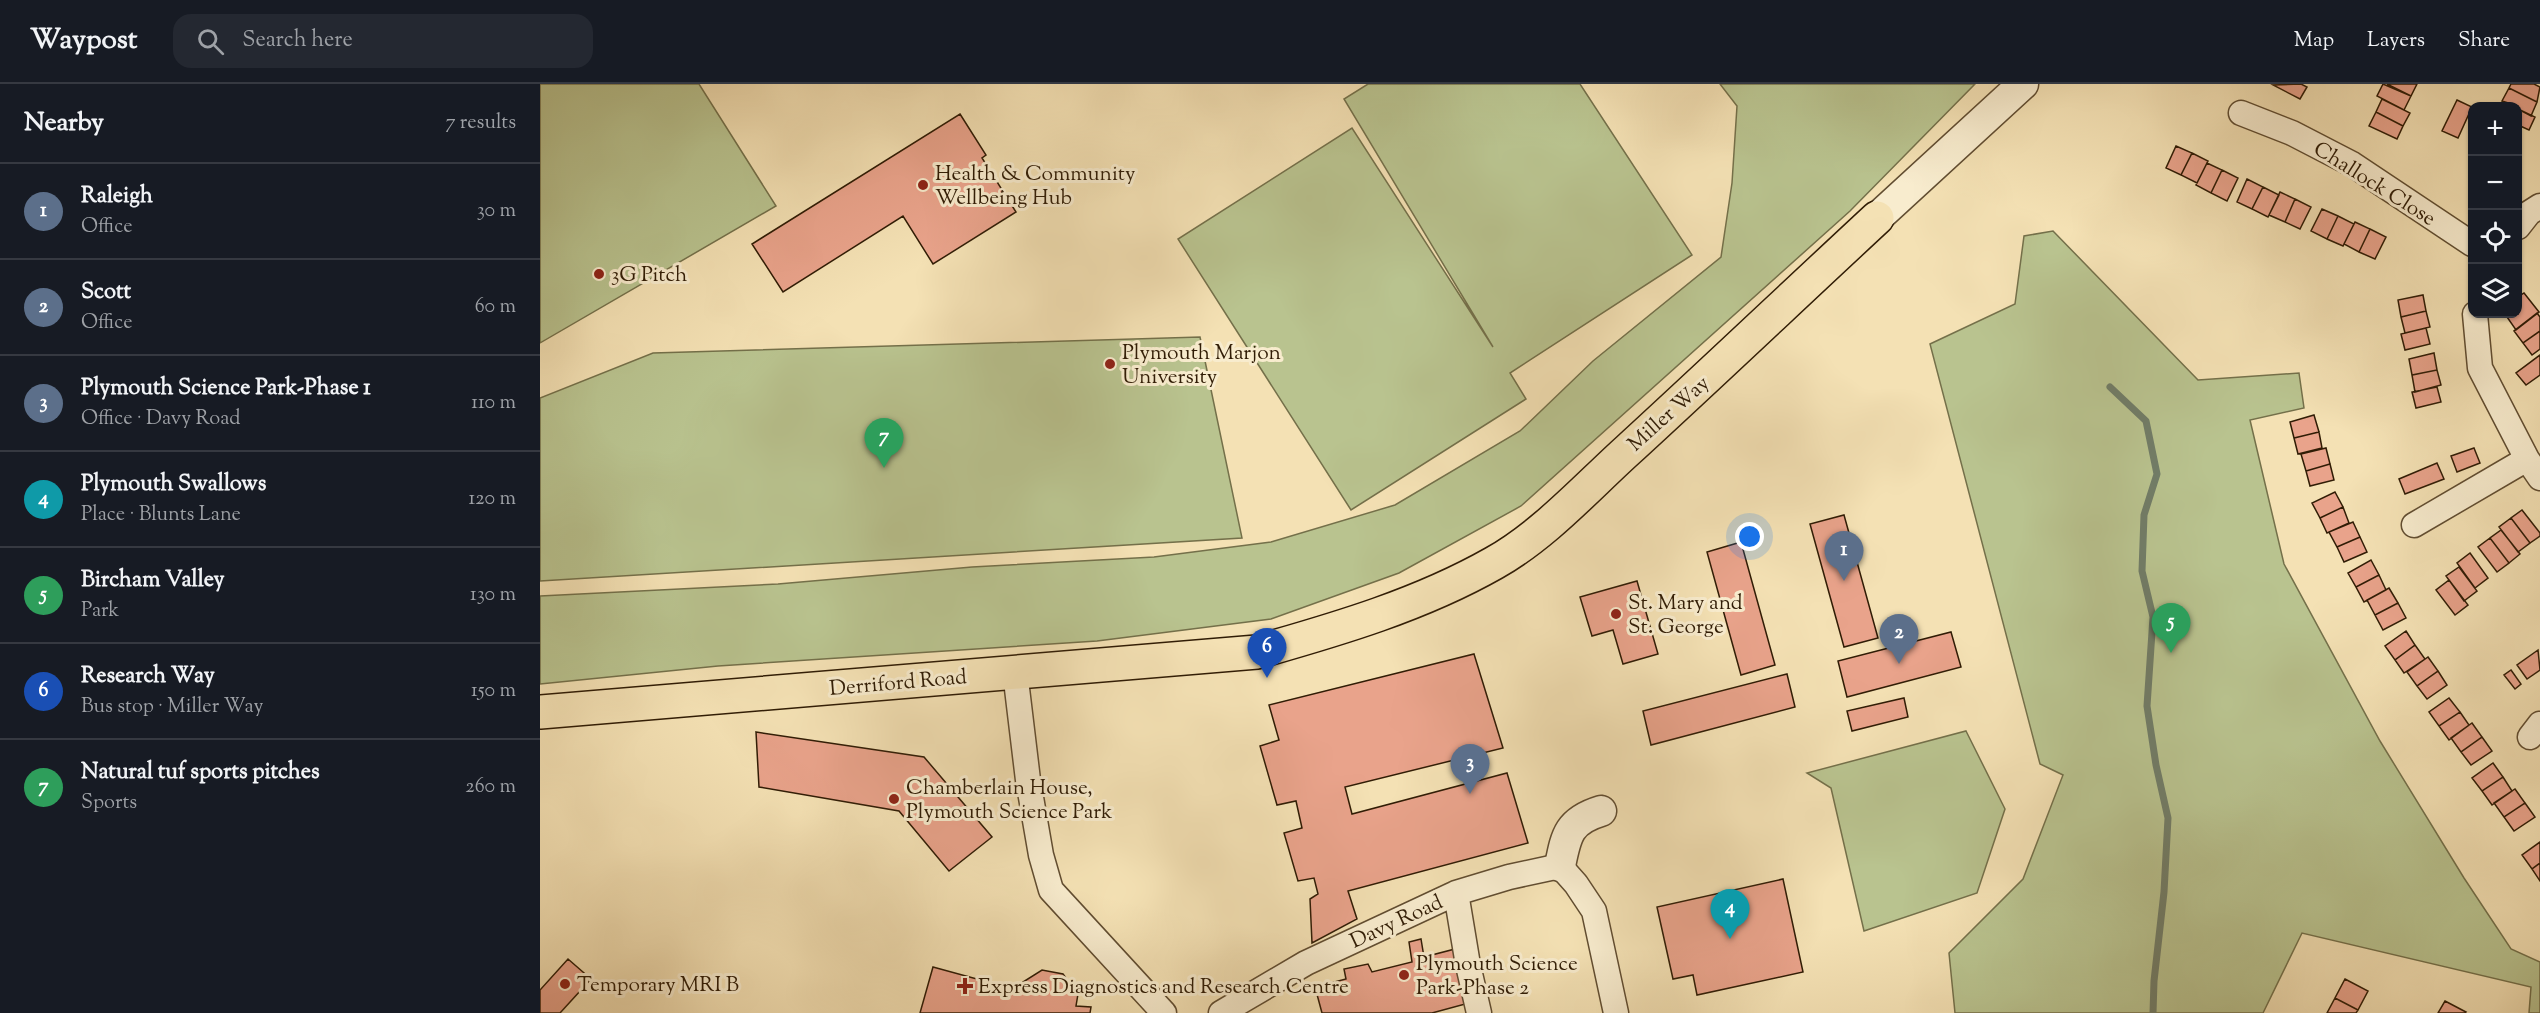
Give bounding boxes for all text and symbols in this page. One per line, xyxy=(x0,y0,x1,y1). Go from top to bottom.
search box xyxy=(173,14,593,68)
text: Waypost xyxy=(30,21,137,61)
icon: search xyxy=(194,25,227,58)
text: Search here xyxy=(242,25,353,57)
text: Map xyxy=(2294,26,2334,56)
text: Layers xyxy=(2367,26,2425,56)
text: Share xyxy=(2458,26,2510,56)
map controls xyxy=(2468,102,2522,318)
button: + xyxy=(2468,102,2522,156)
text: Nearby xyxy=(24,105,104,142)
text: 7 results xyxy=(445,109,516,138)
street label: Challock Close xyxy=(2307,135,2441,234)
button: − xyxy=(2468,156,2522,210)
place label: Health & Community Wellbeing Hub xyxy=(935,160,1136,214)
marker: Health & Community Wellbeing Hub xyxy=(916,178,930,192)
text: Raleigh xyxy=(81,181,153,213)
text: 1 xyxy=(40,197,47,226)
text: 30 m xyxy=(477,197,516,226)
button: locate xyxy=(2468,210,2522,264)
text: Office xyxy=(81,213,133,242)
place label: 3G Pitch xyxy=(611,261,687,291)
button: layers xyxy=(2468,264,2522,318)
marker: 3G Pitch xyxy=(592,267,606,281)
text: Scott xyxy=(81,277,131,309)
text: 2 xyxy=(39,293,48,322)
text: 60 m xyxy=(475,293,516,322)
text: Office xyxy=(81,309,133,338)
place label: Plymouth Marjon University xyxy=(1122,339,1281,393)
marker: Plymouth Marjon University xyxy=(1103,357,1117,371)
street label: Miller Way xyxy=(1622,369,1717,459)
text: Plymouth Science Park-Phase 1 xyxy=(81,373,371,405)
text: 3 xyxy=(39,389,48,418)
text: 110 m xyxy=(471,389,516,418)
text: Office · Davy Road xyxy=(81,405,240,434)
pin: 7 xyxy=(864,418,904,468)
text: Plymouth Swallows xyxy=(81,469,266,501)
text: 4 xyxy=(38,485,49,514)
text: 120 m xyxy=(468,485,516,514)
text: Place · Blunts Lane xyxy=(81,501,241,530)
your location xyxy=(1735,522,1764,551)
pin: 1 xyxy=(1824,532,1864,581)
text: Bircham Valley xyxy=(81,565,225,597)
text: 5 xyxy=(40,581,47,610)
text: 130 m xyxy=(470,581,516,610)
place label: St. Mary and St. George xyxy=(1628,589,1743,643)
text: Park xyxy=(81,597,119,626)
pin: 5 xyxy=(2152,604,2190,653)
marker: St. Mary and St. George xyxy=(1609,607,1623,621)
pin: 2 xyxy=(1880,614,1918,664)
pin: 6 xyxy=(1248,628,1286,678)
text: Research Way xyxy=(81,661,215,693)
street label: Derriford Road xyxy=(828,663,968,705)
text: 6 xyxy=(39,677,48,706)
text: 150 m xyxy=(471,677,516,706)
text: Bus stop · Miller Way xyxy=(81,693,263,722)
pin: 3 xyxy=(1450,744,1490,794)
text: Natural tuf sports pitches xyxy=(81,757,320,789)
text: 7 xyxy=(38,773,49,802)
text: 260 m xyxy=(465,773,516,802)
place label: Chamberlain House, Plymouth Science Park xyxy=(906,774,1113,828)
text: Sports xyxy=(81,789,137,818)
marker: Chamberlain House, Plymouth Science Park xyxy=(887,792,901,806)
street label: Davy Road xyxy=(1346,888,1448,957)
pin: 4 xyxy=(1710,890,1750,939)
place label: Plymouth Science Park-Phase 2 xyxy=(1416,950,1578,1004)
marker: Plymouth Science Park-Phase 2 xyxy=(1397,968,1411,982)
place label: Temporary MRI B xyxy=(577,971,739,1001)
place label: Express Diagnostics and Research Centre xyxy=(978,973,1349,1003)
marker: Temporary MRI B xyxy=(558,977,572,991)
marker: Express Diagnostics and Research Centre xyxy=(956,977,974,995)

